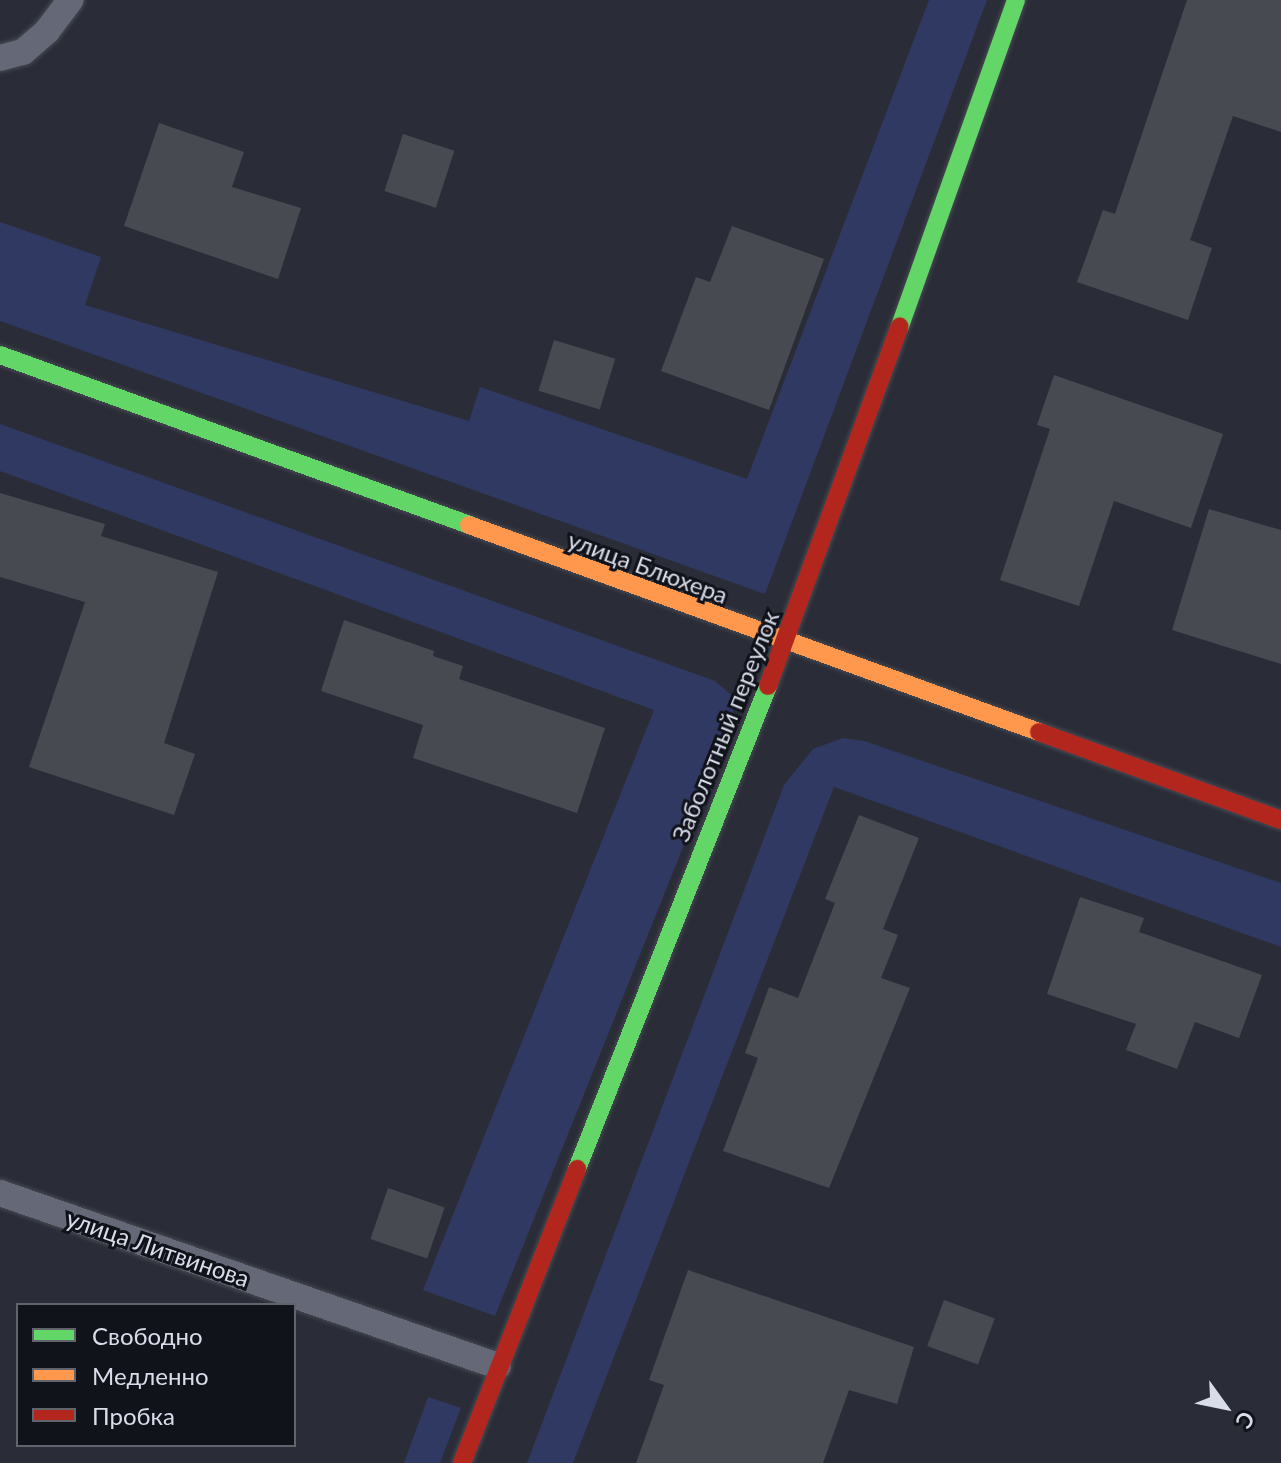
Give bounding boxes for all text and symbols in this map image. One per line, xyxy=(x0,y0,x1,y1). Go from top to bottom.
street label: улица Блюхера xyxy=(564,525,732,609)
street label: Заболотный переулок xyxy=(666,606,784,846)
street label: улица Литвинова xyxy=(63,1203,253,1293)
legend xyxy=(16,1303,296,1447)
text: Свободно xyxy=(92,1321,203,1350)
text: Медленно xyxy=(92,1361,209,1390)
north arrow xyxy=(1185,1367,1265,1447)
text: Пробка xyxy=(92,1401,175,1430)
text: С xyxy=(1230,1407,1261,1434)

